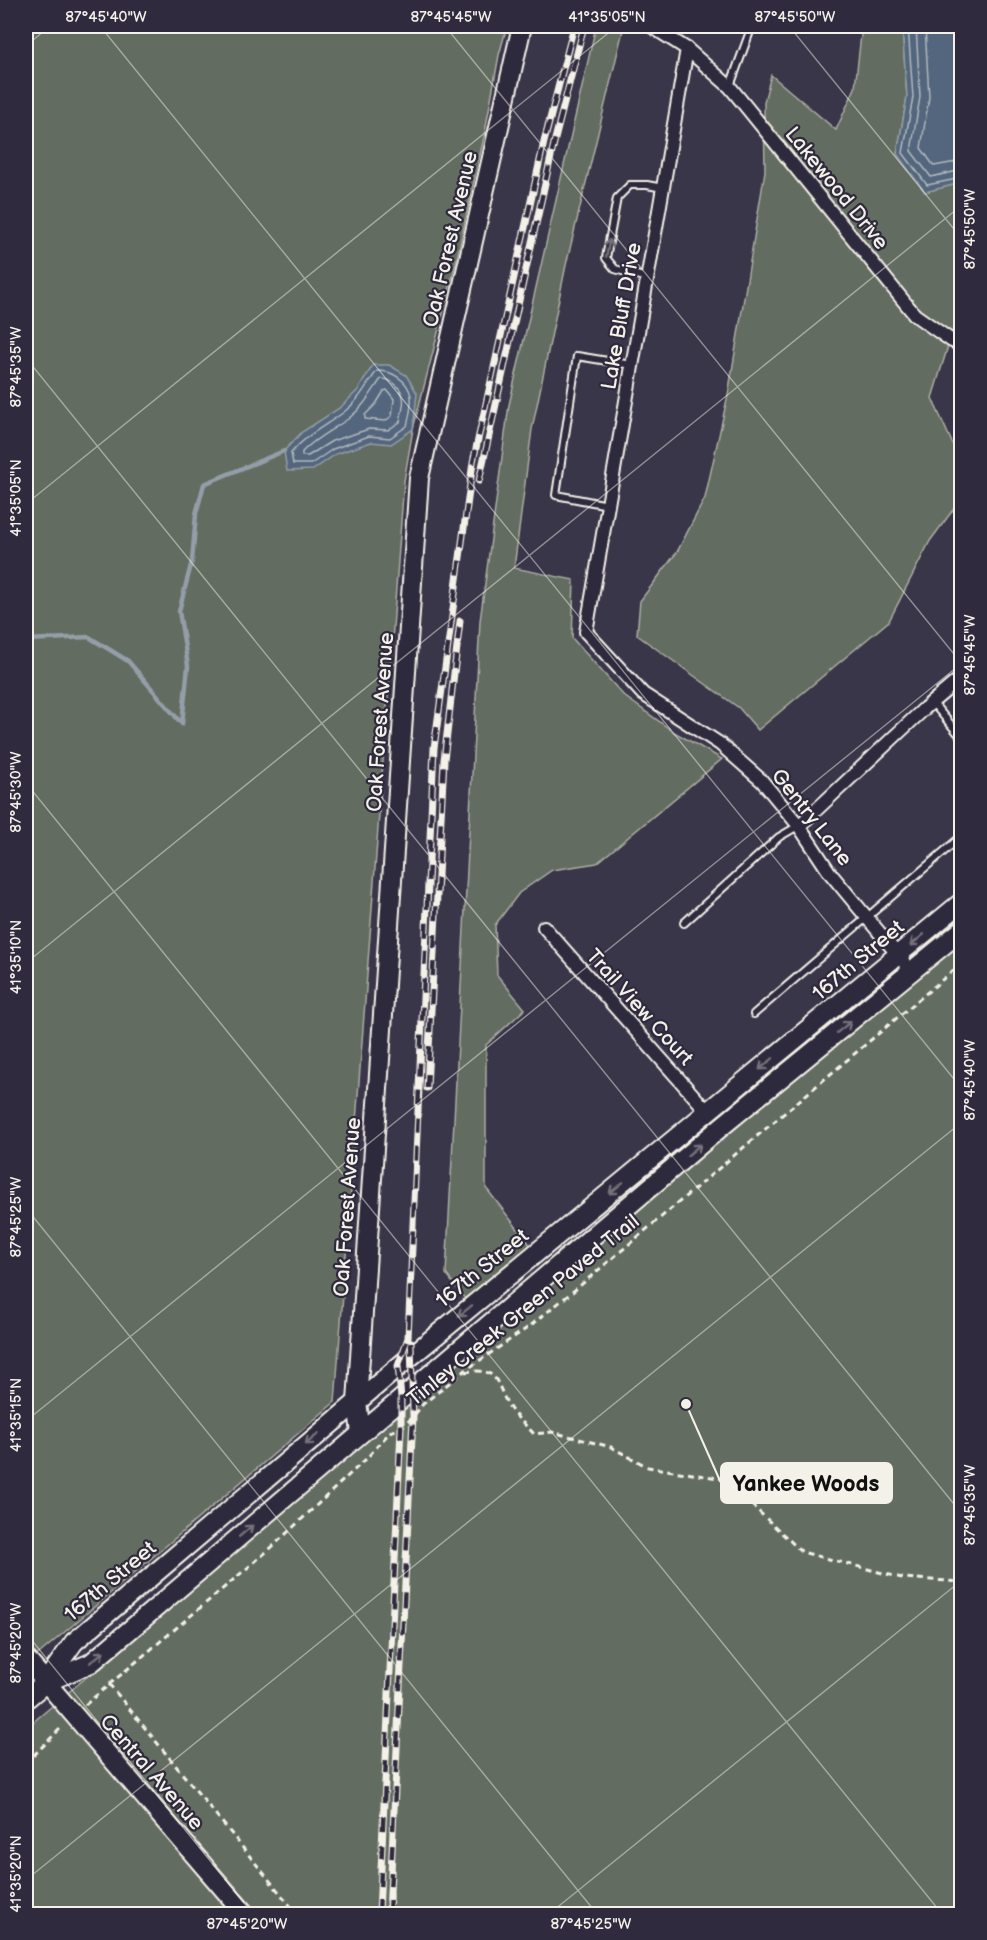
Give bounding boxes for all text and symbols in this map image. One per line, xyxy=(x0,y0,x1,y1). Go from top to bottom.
text: 87°45'40"W xyxy=(65,8,147,27)
text: 87°45'45"W xyxy=(410,8,492,27)
text: 41°35'05"N xyxy=(568,8,646,27)
text: 87°45'50"W xyxy=(755,8,836,27)
street label: Lakewood Drive xyxy=(780,122,894,255)
street label: Oak Forest Avenue xyxy=(418,149,483,330)
text: 87°45'50"W xyxy=(961,188,980,269)
one-way arrow xyxy=(603,238,614,258)
street label: Lake Bluff Drive xyxy=(596,241,647,391)
text: 87°45'35"W xyxy=(7,326,26,408)
text: 41°35'05"N xyxy=(7,459,26,537)
text: 87°45'45"W xyxy=(961,614,980,696)
street label: Oak Forest Avenue xyxy=(362,631,399,813)
text: 87°45'30"W xyxy=(7,751,26,833)
street label: Gentry Lane xyxy=(766,764,857,871)
street label: 167th Street xyxy=(807,914,910,1006)
text: 41°35'10"N xyxy=(7,920,26,994)
one-way arrow xyxy=(910,933,925,947)
street label: Trail View Court xyxy=(581,944,699,1071)
one-way arrow xyxy=(836,1020,852,1033)
text: 87°45'40"W xyxy=(961,1039,980,1121)
one-way arrow xyxy=(759,1057,775,1070)
street label: Oak Forest Avenue xyxy=(329,1116,366,1298)
one-way arrow xyxy=(686,1143,701,1157)
text: 87°45'25"W xyxy=(7,1176,26,1257)
one-way arrow xyxy=(608,1181,624,1194)
street label: Tinley Creek Green Paved Trail xyxy=(402,1209,644,1412)
street label: 167th Street xyxy=(431,1223,534,1313)
one-way arrow xyxy=(457,1305,473,1318)
text: 41°35'15"N xyxy=(7,1378,26,1452)
one-way arrow xyxy=(304,1433,320,1446)
callout: Yankee Woods xyxy=(721,1463,892,1503)
text: 87°45'35"W xyxy=(961,1464,980,1546)
text: Yankee Woods xyxy=(733,1471,879,1498)
one-way arrow xyxy=(238,1524,253,1538)
street label: 167th Street xyxy=(59,1535,162,1627)
text: 87°45'20"W xyxy=(7,1602,26,1684)
one-way arrow xyxy=(89,1651,105,1664)
street label: Central Avenue xyxy=(94,1709,209,1835)
text: 41°35'20"N xyxy=(7,1835,26,1913)
text: 87°45'20"W xyxy=(206,1915,288,1934)
text: 87°45'25"W xyxy=(551,1915,632,1934)

